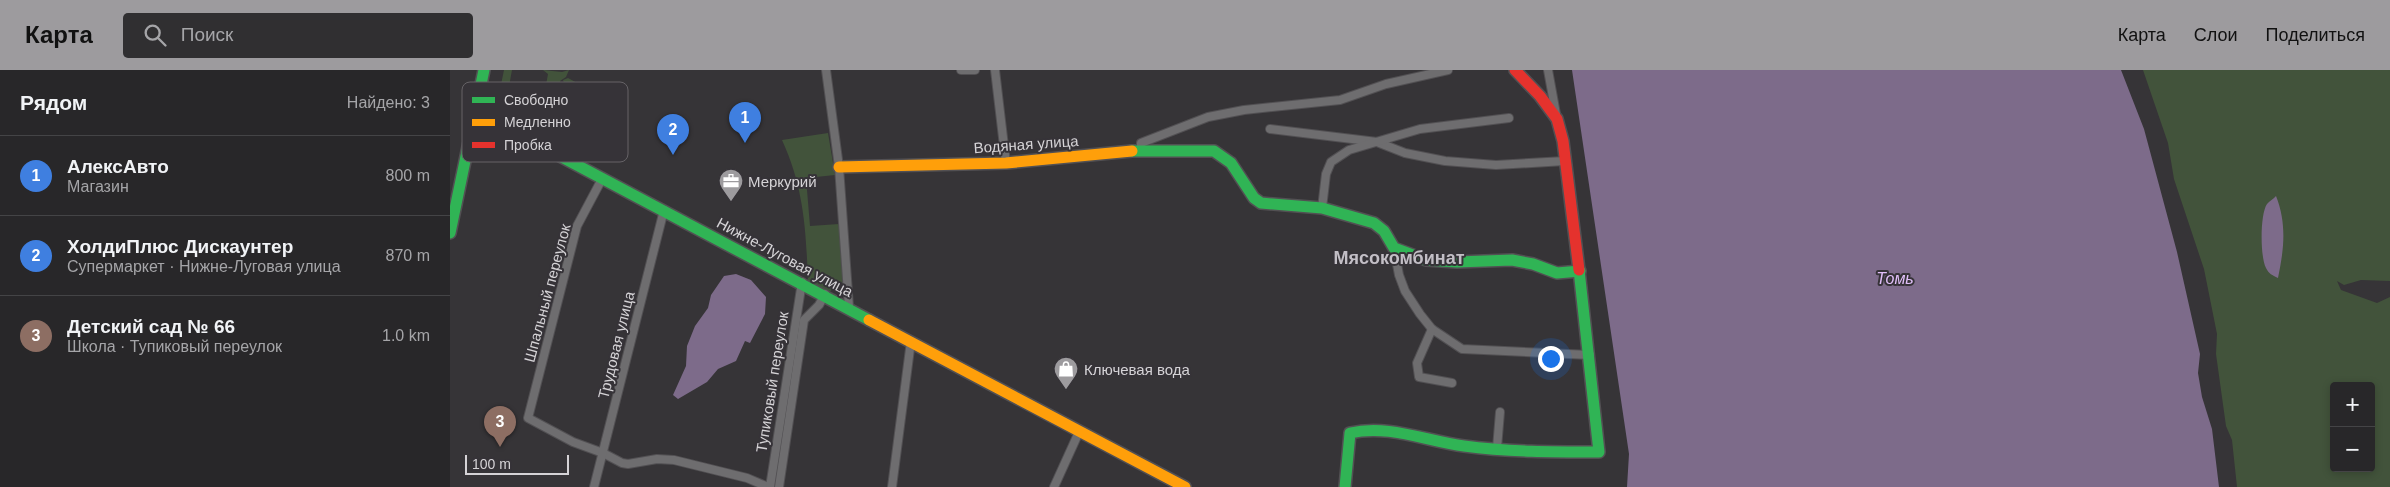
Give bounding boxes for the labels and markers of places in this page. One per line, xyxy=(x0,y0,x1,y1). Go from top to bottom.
pin: 1 xyxy=(729,102,761,143)
pin: 2 xyxy=(657,114,689,155)
office icon: Меркурий xyxy=(718,168,744,202)
place label: Меркурий xyxy=(748,173,817,190)
shop icon: Ключевая вода xyxy=(1053,356,1079,390)
place label: Ключевая вода xyxy=(1084,361,1191,378)
pin: 3 xyxy=(484,406,516,447)

